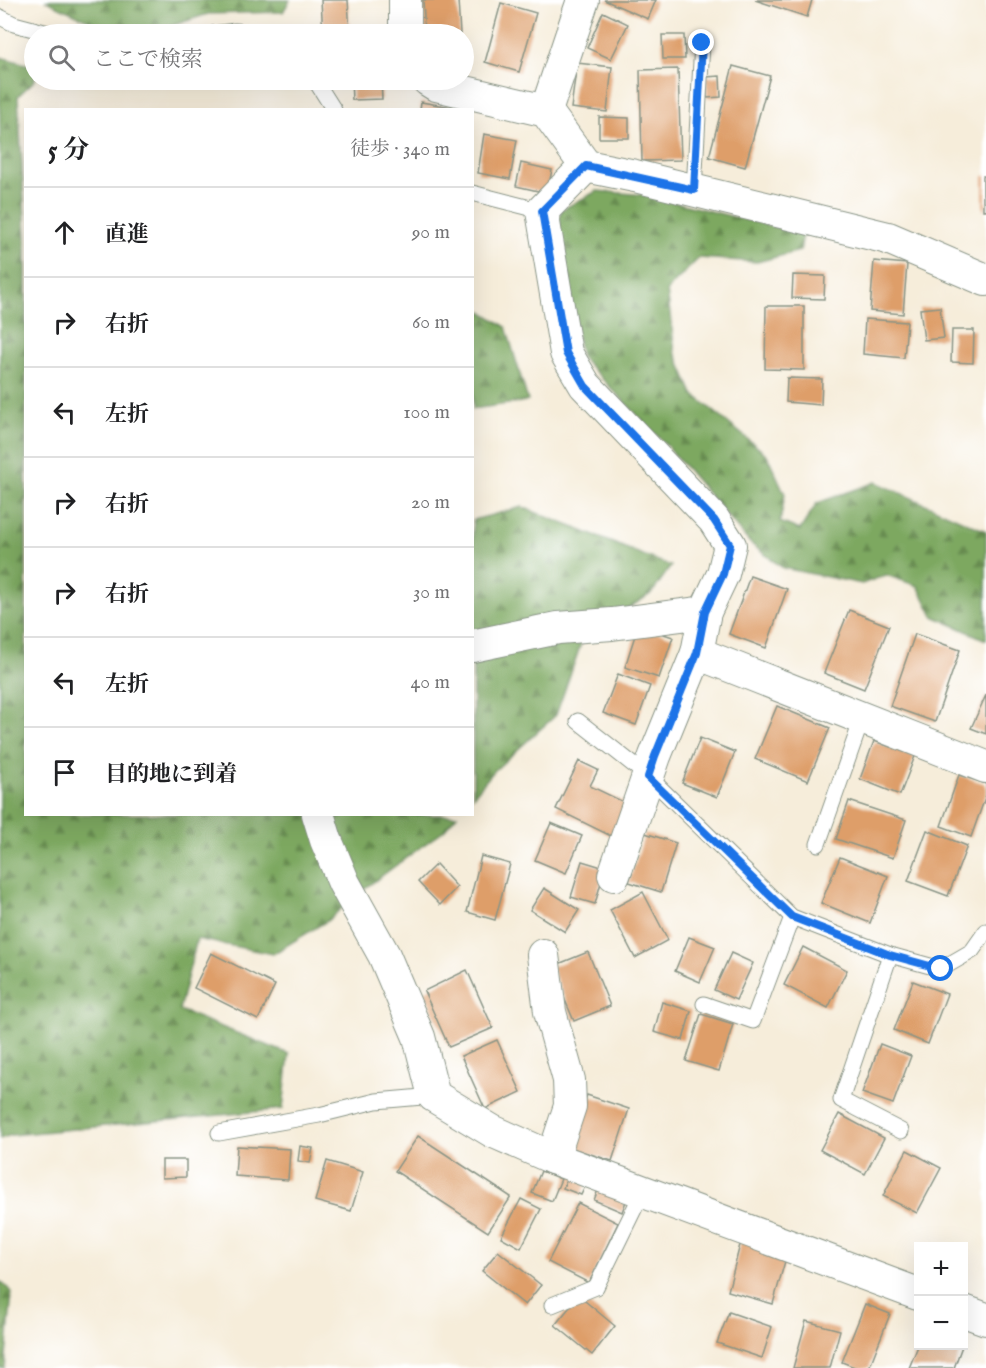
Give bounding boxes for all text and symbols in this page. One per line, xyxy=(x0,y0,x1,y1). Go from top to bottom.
search box xyxy=(24,24,474,90)
route end xyxy=(688,29,714,55)
icon: search xyxy=(45,41,78,74)
text: ここで検索 xyxy=(93,46,203,74)
text: 5 分 xyxy=(48,134,89,167)
text: 徒歩 · 340 m xyxy=(350,137,450,162)
icon: ahead xyxy=(48,216,81,249)
text: 90 m xyxy=(412,220,450,245)
text: 直進 xyxy=(105,221,149,249)
icon: right xyxy=(48,306,81,339)
text: 60 m xyxy=(412,310,450,335)
text: 右折 xyxy=(105,311,149,339)
icon: left xyxy=(48,396,81,429)
text: 100 m xyxy=(403,400,450,425)
text: 左折 xyxy=(105,401,149,429)
icon: right xyxy=(48,486,81,519)
text: 20 m xyxy=(411,490,450,515)
text: 右折 xyxy=(105,491,149,519)
icon: right xyxy=(48,576,81,609)
text: 30 m xyxy=(413,580,450,605)
text: 右折 xyxy=(105,581,149,609)
icon: left xyxy=(48,666,81,699)
text: 40 m xyxy=(411,670,450,695)
text: 左折 xyxy=(105,671,149,699)
icon: arrive xyxy=(48,756,81,789)
text: 目的地に到着 xyxy=(105,761,237,789)
route start xyxy=(927,955,953,981)
map controls xyxy=(914,1242,968,1350)
button: + xyxy=(914,1242,968,1296)
button: − xyxy=(914,1296,968,1350)

